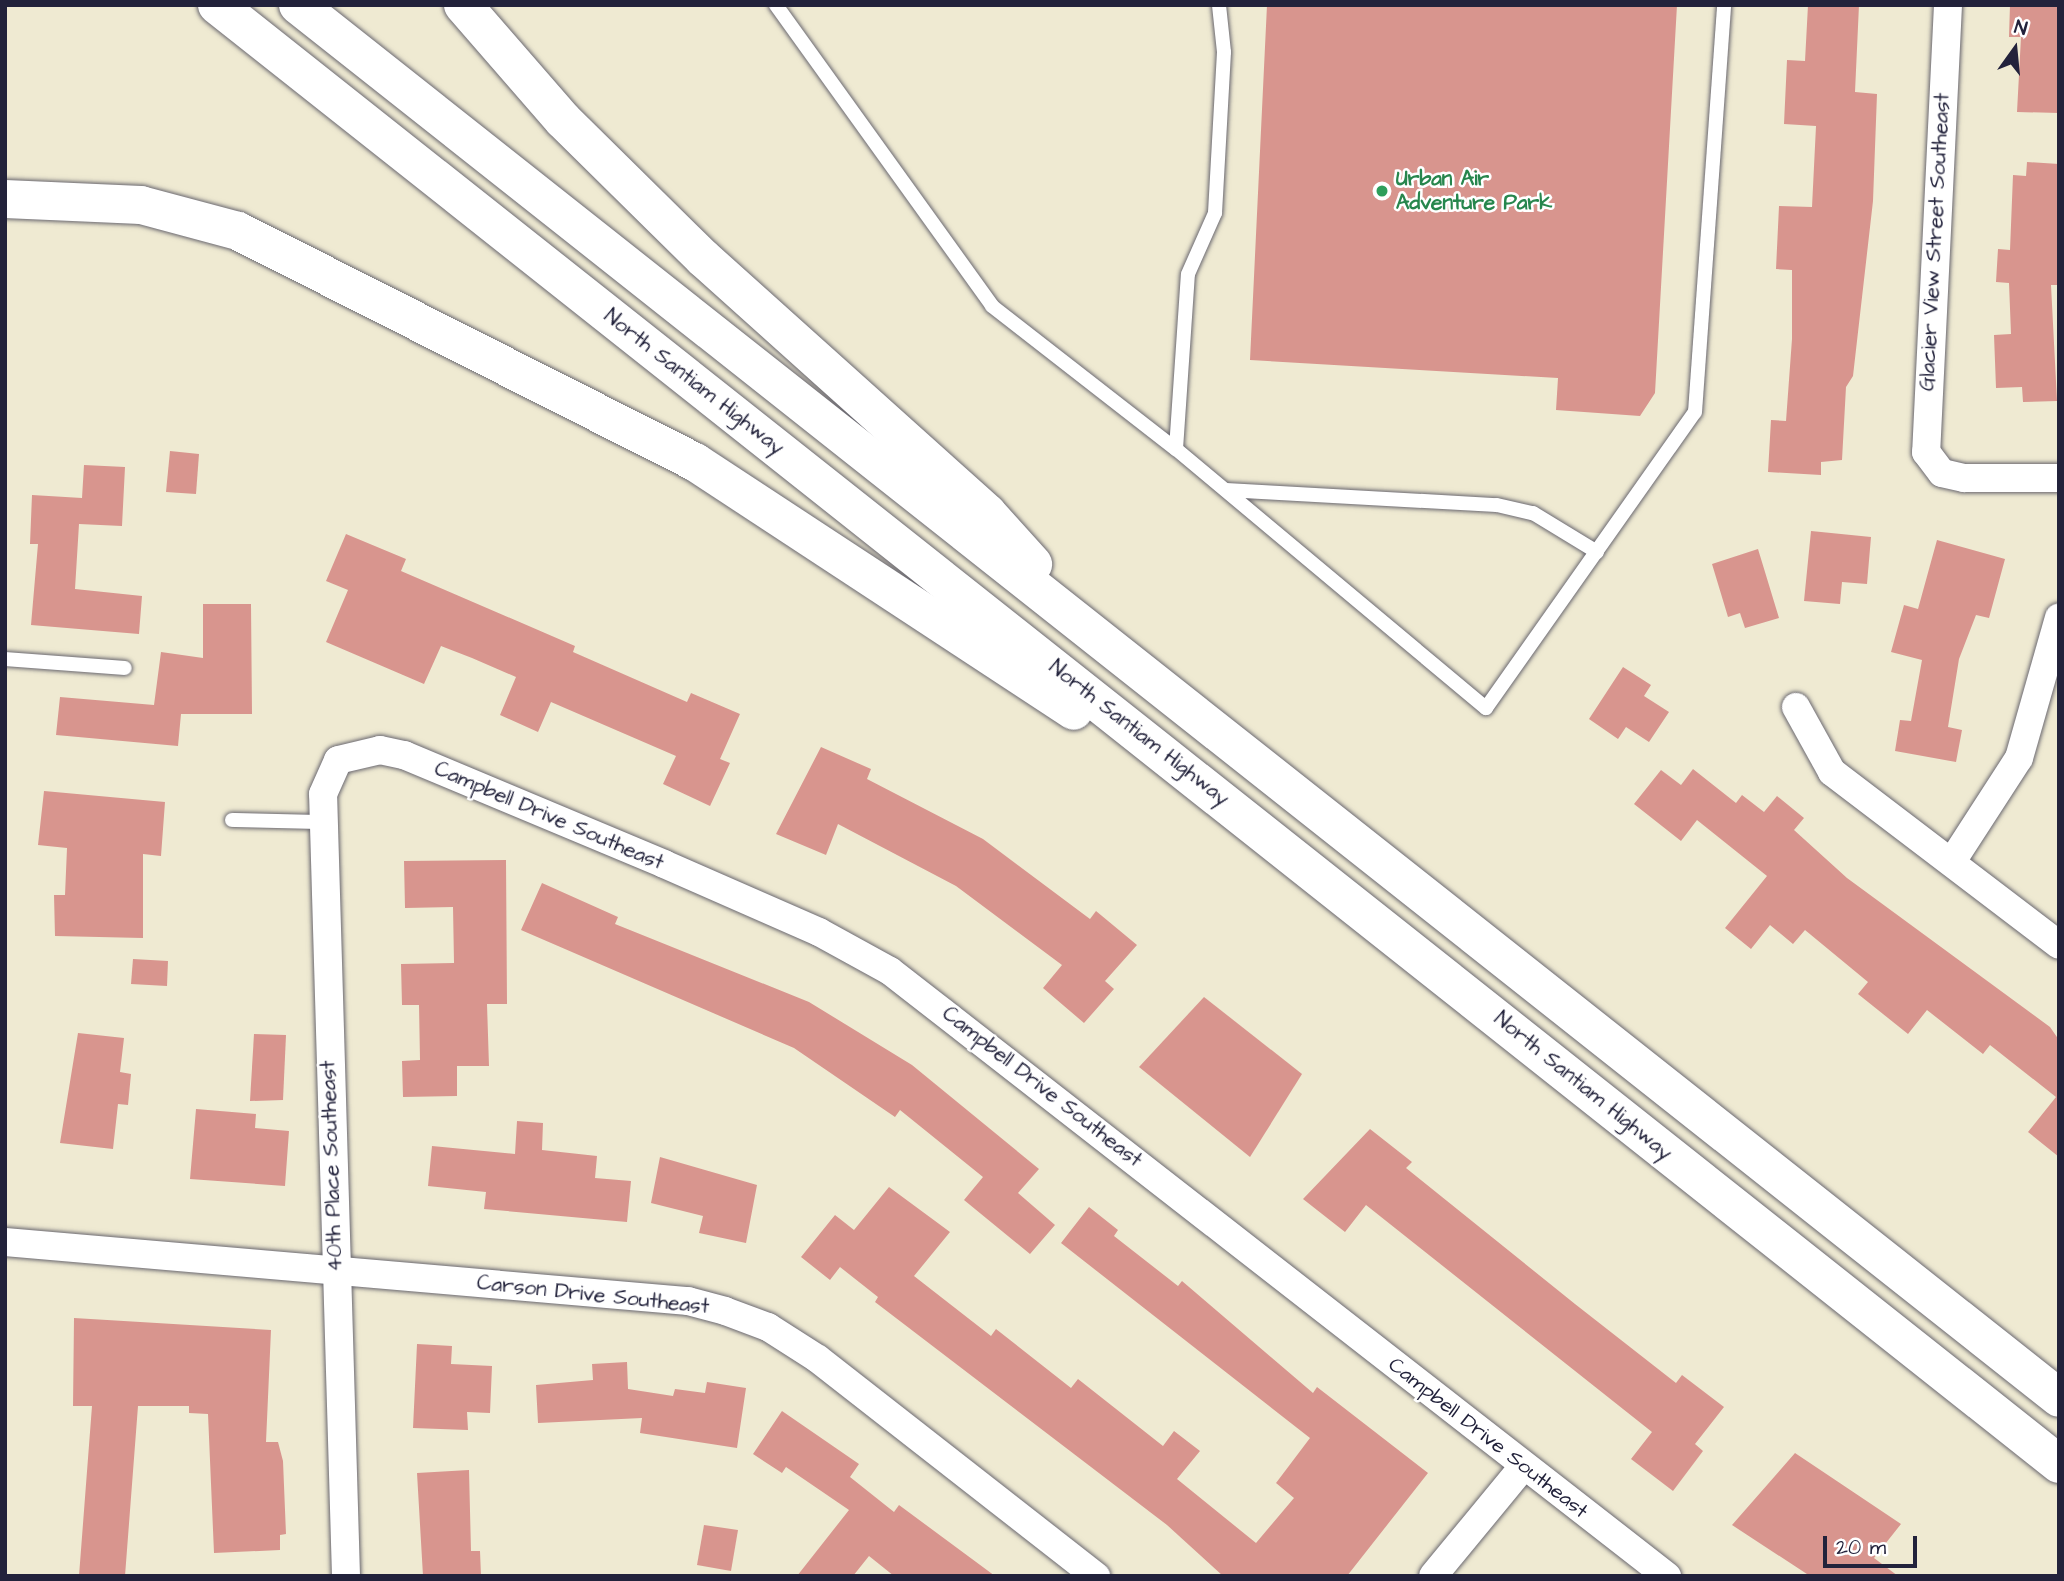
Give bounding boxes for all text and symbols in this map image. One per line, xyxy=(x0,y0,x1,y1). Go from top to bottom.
north arrow xyxy=(1980,14,2050,84)
text: N xyxy=(2011,14,2030,43)
street label: Glacier View Street Southeast xyxy=(1915,92,1955,392)
place label: Urban Air Adventure Park xyxy=(1396,166,1552,216)
marker: Urban Air Adventure Park xyxy=(1374,183,1390,199)
street label: North Santiam Highway xyxy=(599,304,789,460)
street label: North Santiam Highway xyxy=(1044,655,1234,811)
street label: Campbell Drive Southeast xyxy=(431,756,667,876)
street label: Campbell Drive Southeast xyxy=(937,1001,1147,1173)
street label: North Santiam Highway xyxy=(1489,1006,1677,1166)
street label: 40th Place Southeast xyxy=(316,1060,348,1272)
street label: Carson Drive Southeast xyxy=(476,1270,710,1320)
street label: Campbell Drive Southeast xyxy=(1383,1352,1593,1524)
scale bar xyxy=(1826,1522,1920,1566)
text: 20 m xyxy=(1836,1533,1886,1562)

